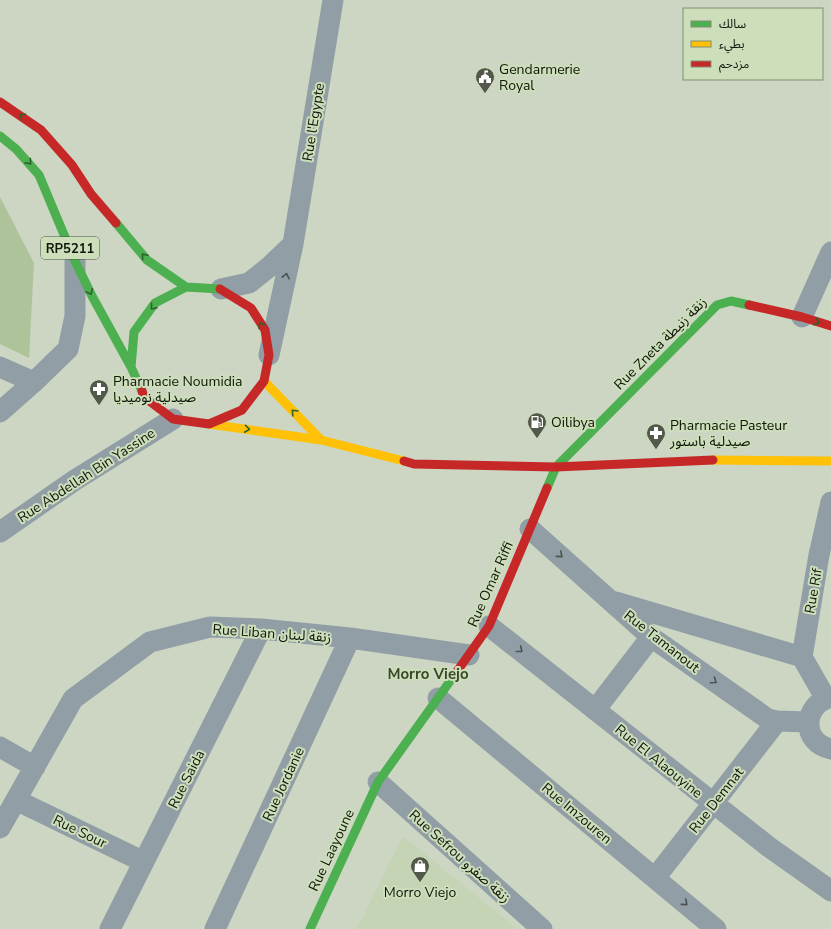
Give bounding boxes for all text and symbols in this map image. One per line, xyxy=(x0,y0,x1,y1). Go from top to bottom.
legend xyxy=(683,8,823,80)
text: سالك xyxy=(719,16,746,32)
text: بطيء xyxy=(719,36,745,54)
text: مزدحم xyxy=(719,56,749,73)
place label: Gendarmerie Royal xyxy=(499,60,580,95)
public building icon: Gendarmerie Royal xyxy=(474,66,496,94)
street label: Rue l'Egypte xyxy=(298,82,329,163)
one-way arrow xyxy=(19,114,26,121)
one-way arrow xyxy=(24,158,31,165)
road number: RP5211 xyxy=(41,237,99,259)
one-way arrow xyxy=(141,253,148,260)
one-way arrow xyxy=(282,273,290,279)
one-way arrow xyxy=(85,288,93,295)
street label: Rue Zneta زنقة زنيطة xyxy=(610,293,711,394)
one-way arrow xyxy=(150,302,157,310)
one-way arrow xyxy=(813,317,820,326)
one-way arrow xyxy=(259,322,266,329)
place label: Pharmacie Noumidia صيدلية نوميديا xyxy=(113,372,243,407)
pharmacy icon: Pharmacie Noumidia صيدلية نوميديا xyxy=(88,378,110,406)
one-way arrow xyxy=(292,409,299,416)
fuel station icon: Oilibya xyxy=(526,411,548,439)
place label: Oilibya xyxy=(551,413,595,432)
place label: Pharmacie Pasteur صيدلية باستور xyxy=(669,416,787,451)
pharmacy icon: Pharmacie Pasteur صيدلية باستور xyxy=(645,422,667,450)
street label: Rue Abdellah Bin Yassine xyxy=(14,424,159,527)
one-way arrow xyxy=(244,424,251,433)
street label: Rue Omar Riffi xyxy=(463,538,518,630)
one-way arrow xyxy=(555,550,562,557)
street label: Rue Rif xyxy=(800,567,827,615)
street label: Rue Tamanout xyxy=(620,606,703,677)
street label: Rue Liban زنقة لبنان xyxy=(212,620,332,647)
one-way arrow xyxy=(515,646,523,653)
district label: Morro Viejo xyxy=(387,664,469,684)
one-way arrow xyxy=(710,676,717,684)
street label: Rue El Alaouyine xyxy=(611,720,706,803)
street label: Rue Jordanie xyxy=(258,744,309,824)
street label: Rue Saida xyxy=(164,747,209,812)
street label: Rue Demnat xyxy=(685,764,748,837)
street label: Rue Imzouren xyxy=(538,778,616,848)
street label: Rue Laayoune xyxy=(304,806,359,894)
street label: Rue Sefrou زنقة صفرو xyxy=(405,806,514,907)
street label: Rue Sour xyxy=(50,810,110,853)
shop icon: Morro Viejo xyxy=(409,855,431,883)
place label: Morro Viejo xyxy=(384,883,456,902)
one-way arrow xyxy=(680,898,688,906)

